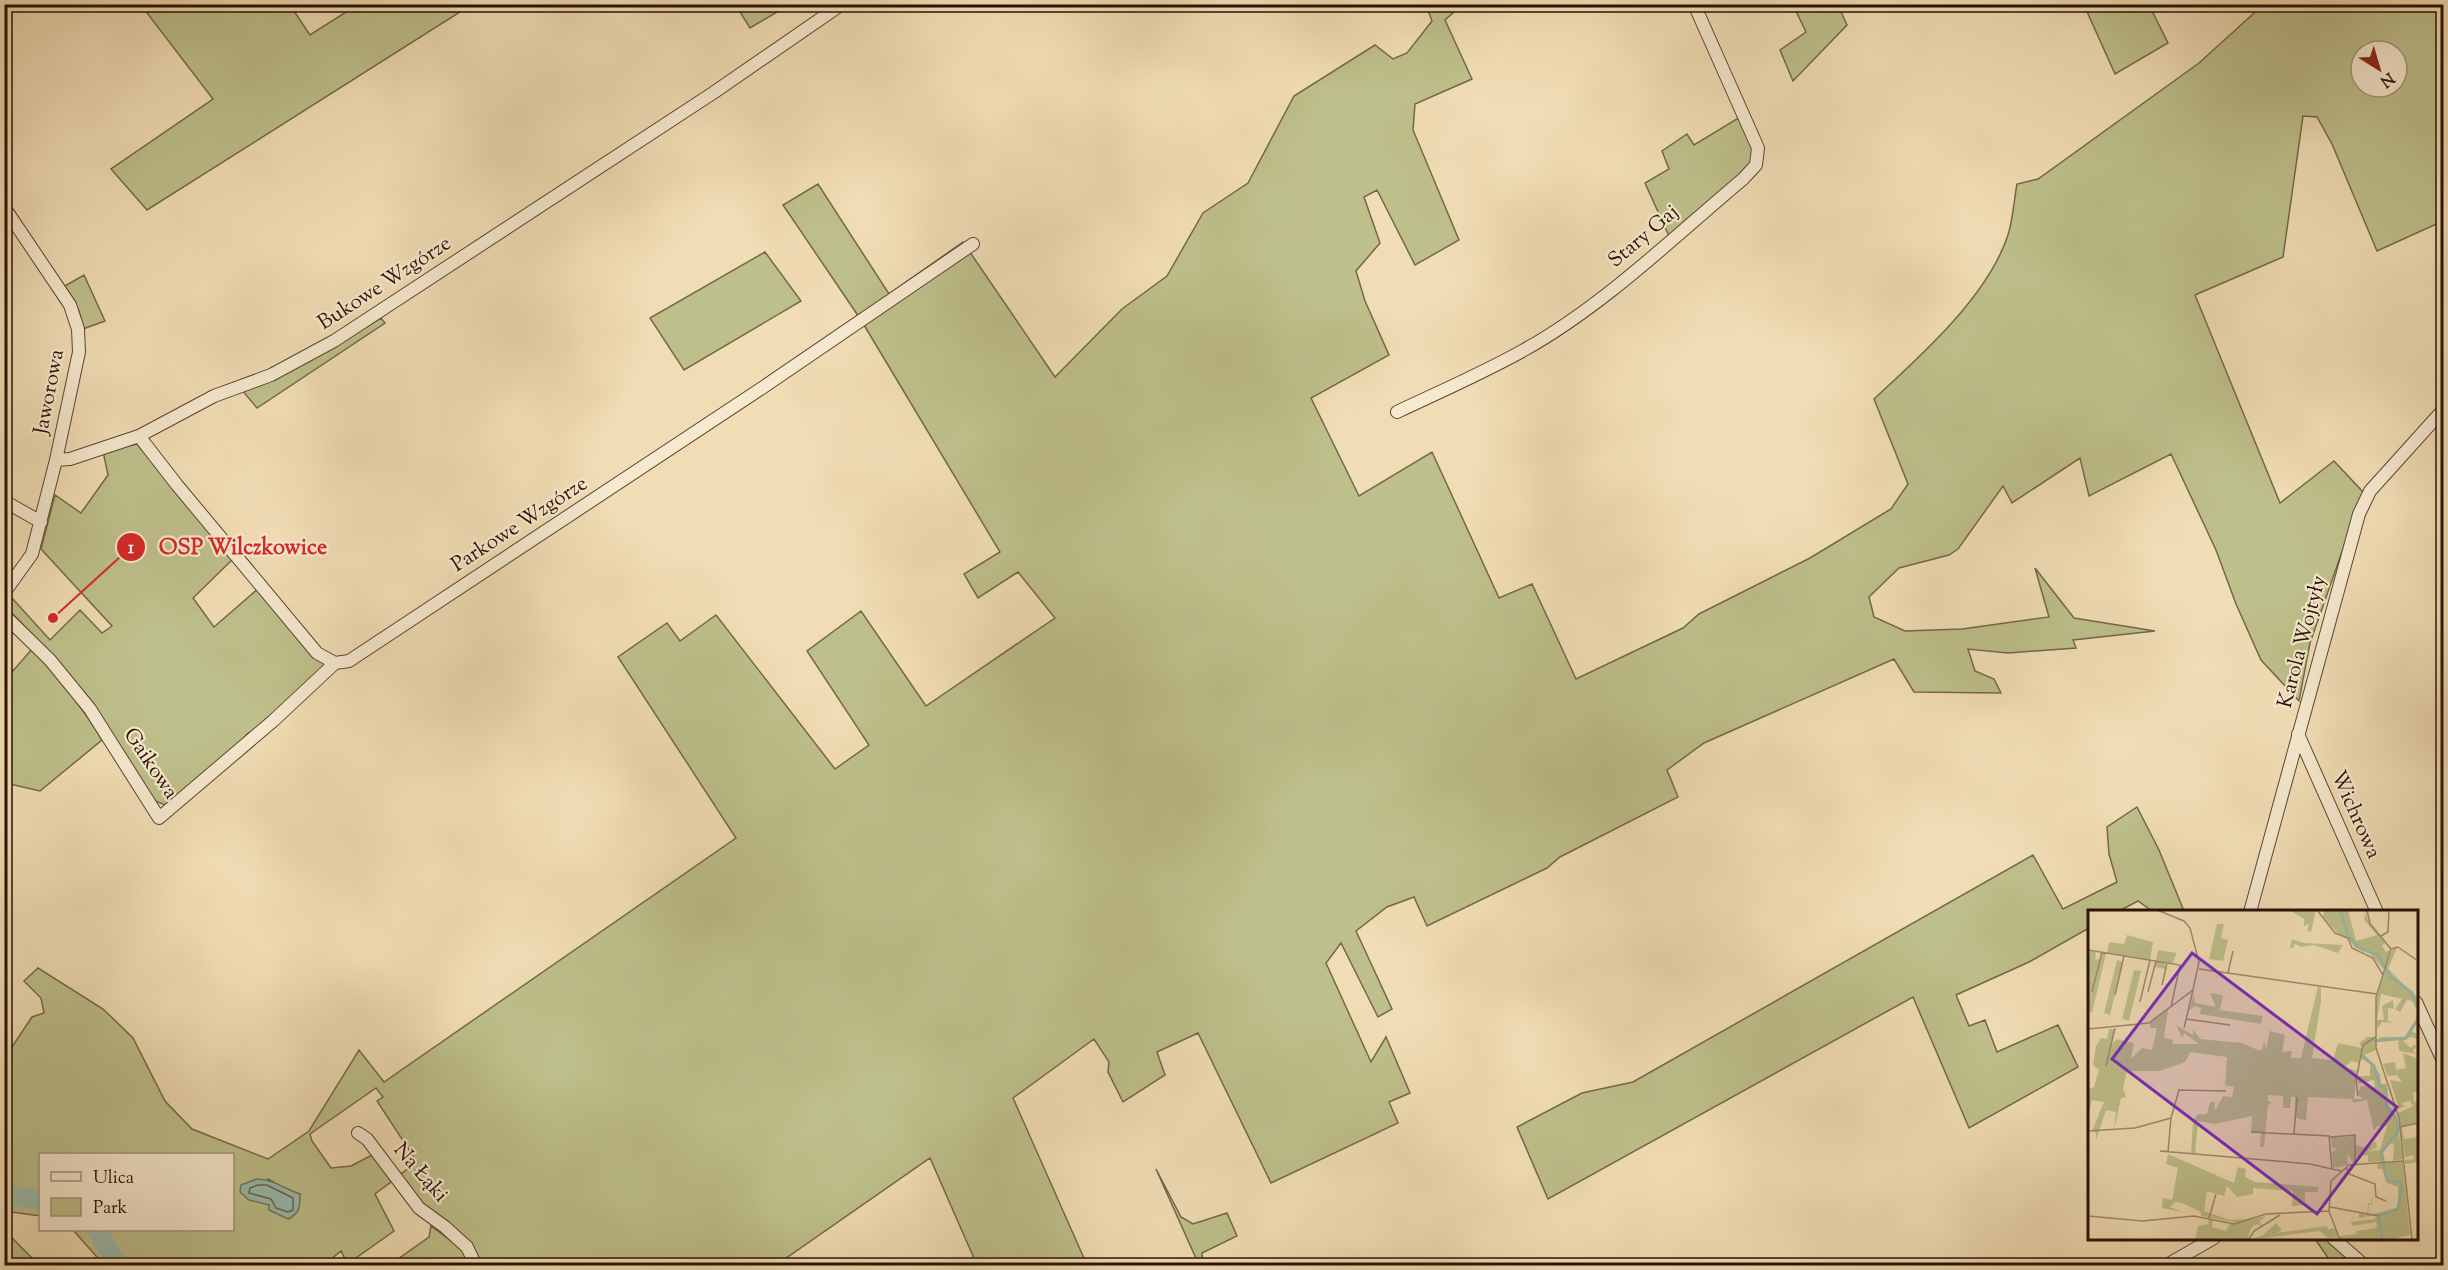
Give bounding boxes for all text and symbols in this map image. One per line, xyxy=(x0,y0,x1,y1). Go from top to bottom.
north arrow xyxy=(2349,39,2409,99)
text: N xyxy=(2374,66,2399,92)
street label: Stary Gaj xyxy=(1602,198,1686,276)
street label: Bukowe Wzgórze xyxy=(312,230,458,338)
street label: Jaworowa xyxy=(27,347,73,438)
street label: Parkowe Wzgórze xyxy=(446,470,594,580)
callout: OSP Wilczkowice xyxy=(116,527,339,567)
text: OSP Wilczkowice xyxy=(159,533,327,565)
text: 1 xyxy=(128,536,135,562)
street label: Karola Wojtyły xyxy=(2271,572,2335,712)
street label: Gaikowa xyxy=(115,722,185,806)
street label: Wichrowa xyxy=(2322,766,2388,864)
inset map xyxy=(2088,910,2418,1240)
street label: Na Łąki xyxy=(386,1137,454,1209)
legend xyxy=(39,1153,234,1231)
text: Ulica xyxy=(93,1166,134,1192)
text: Park xyxy=(93,1196,128,1222)

